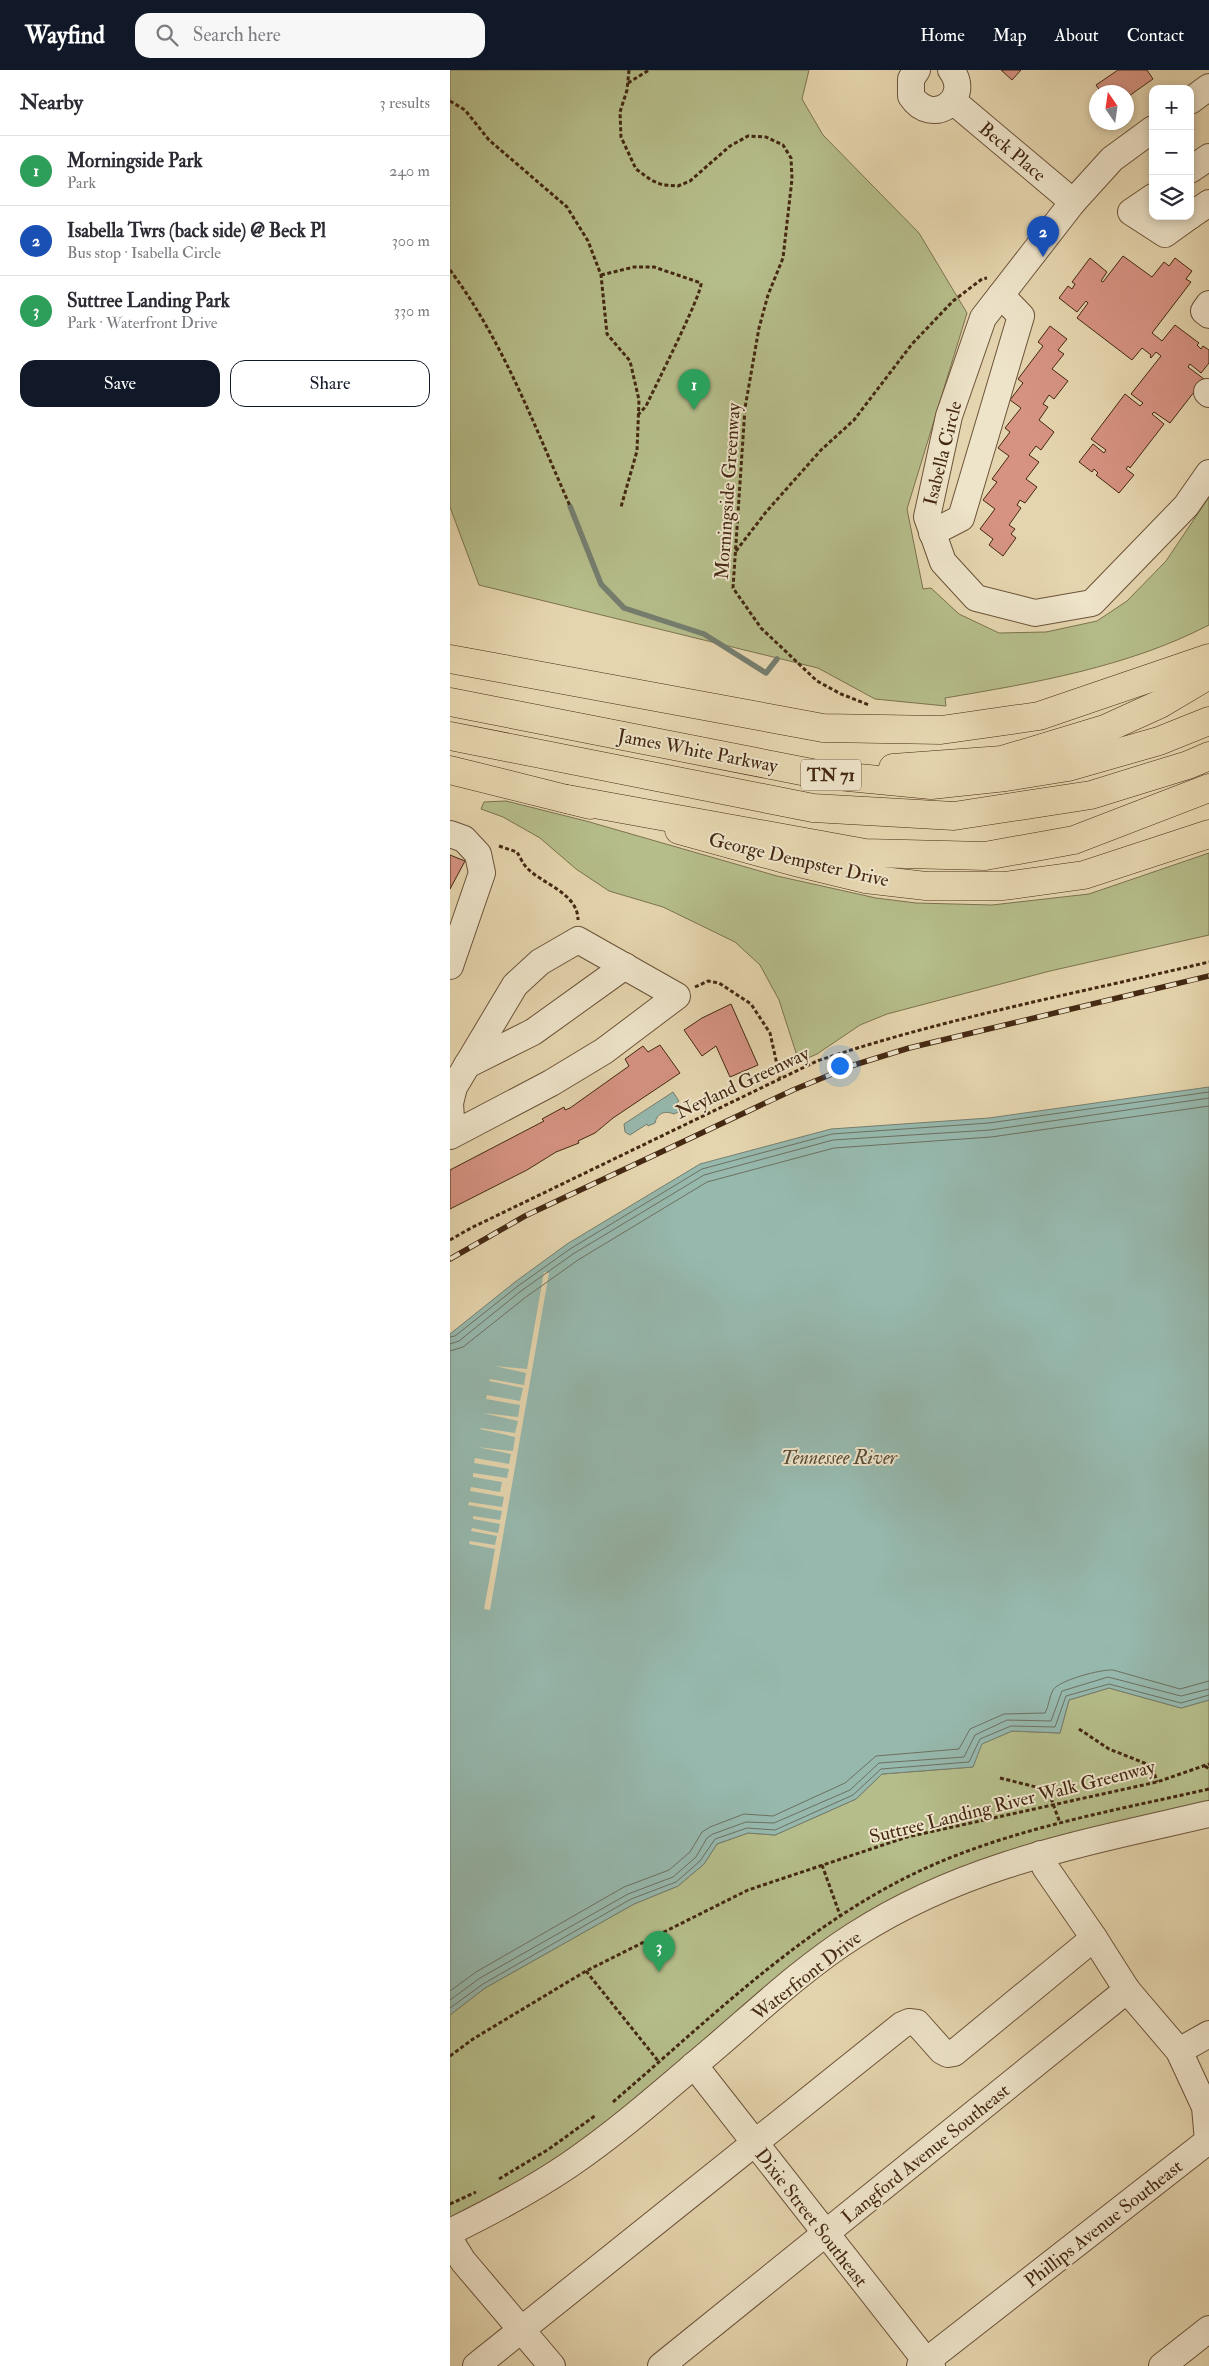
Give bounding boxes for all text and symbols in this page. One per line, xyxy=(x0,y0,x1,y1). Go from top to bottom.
search box xyxy=(135,13,485,58)
text: Wayfind xyxy=(25,20,105,51)
icon: search xyxy=(153,21,181,49)
text: Search here xyxy=(193,23,281,47)
text: Home xyxy=(920,24,965,47)
text: Map xyxy=(993,24,1027,47)
text: About xyxy=(1055,24,1099,47)
text: Contact xyxy=(1127,24,1184,47)
north arrow xyxy=(1089,85,1134,130)
map controls xyxy=(1149,85,1194,220)
button: + xyxy=(1149,85,1194,130)
text: Nearby xyxy=(20,89,83,116)
text: 3 results xyxy=(379,93,430,113)
street label: Beck Place xyxy=(974,117,1051,187)
button: − xyxy=(1149,130,1194,175)
text: Morningside Park xyxy=(67,149,203,173)
text: 1 xyxy=(33,161,39,181)
text: 240 m xyxy=(389,161,430,181)
text: Park xyxy=(67,173,96,193)
button: layers xyxy=(1149,175,1194,220)
pin: 2 xyxy=(1027,216,1059,257)
text: Isabella Twrs (back side) @ Beck Pl xyxy=(67,219,326,243)
text: 2 xyxy=(32,231,40,251)
text: 300 m xyxy=(392,231,430,251)
text: Bus stop · Isabella Circle xyxy=(67,243,221,263)
text: Suttree Landing Park xyxy=(67,289,230,313)
text: 3 xyxy=(33,301,39,321)
text: 330 m xyxy=(394,301,430,321)
text: Park · Waterfront Drive xyxy=(67,313,217,333)
button: Save xyxy=(20,360,220,407)
button: Share xyxy=(230,360,430,407)
pin: 1 xyxy=(678,369,710,410)
street label: Isabella Circle xyxy=(918,398,968,508)
street label: Morningside Greenway xyxy=(710,401,746,580)
street label: James White Parkway xyxy=(615,723,781,778)
road number: TN 71 xyxy=(801,760,861,790)
street label: George Dempster Drive xyxy=(706,828,891,893)
street label: Neyland Greenway xyxy=(672,1041,814,1124)
your location xyxy=(827,1053,853,1079)
water label: Tennessee River xyxy=(781,1445,899,1470)
street label: Suttree Landing River Walk Greenway xyxy=(867,1755,1158,1849)
street label: Waterfront Drive xyxy=(746,1926,866,2027)
pin: 3 xyxy=(643,1931,675,1972)
street label: Langford Avenue Southeast xyxy=(837,2079,1015,2229)
street label: Dixie Street Southeast xyxy=(750,2143,873,2292)
street label: Phillips Avenue Southeast xyxy=(1020,2155,1188,2294)

